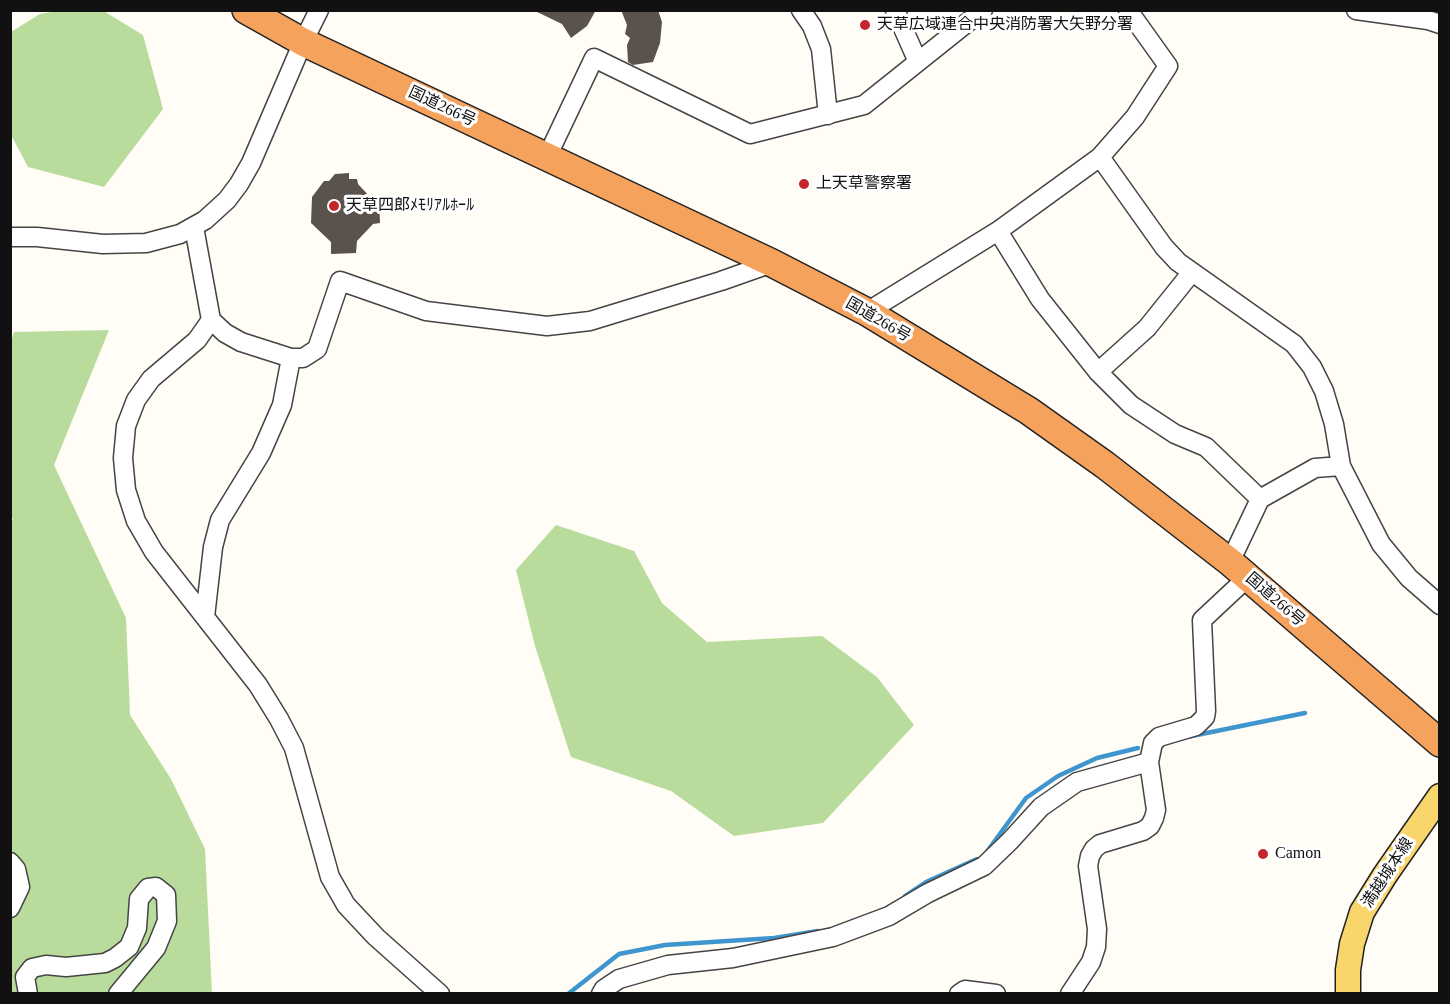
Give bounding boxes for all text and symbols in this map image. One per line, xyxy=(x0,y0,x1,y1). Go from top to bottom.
place label: 天草広域連合中央消防署大矢野分署 xyxy=(877,15,1133,35)
marker: 天草広域連合中央消防署大矢野分署 xyxy=(858,18,872,32)
street label: 国道266号 xyxy=(405,83,479,131)
place label: 上天草警察署 xyxy=(816,174,912,194)
marker: 上天草警察署 xyxy=(797,177,811,191)
place label: 天草四郎ﾒﾓﾘｱﾙﾎｰﾙ xyxy=(346,196,474,216)
marker: 天草四郎ﾒﾓﾘｱﾙﾎｰﾙ xyxy=(327,199,341,213)
street label: 国道266号 xyxy=(842,294,914,346)
street label: 国道266号 xyxy=(1242,569,1308,631)
street label: 満越城本線 xyxy=(1358,834,1418,912)
place label: Camon xyxy=(1275,844,1321,864)
marker: Camon xyxy=(1256,847,1270,861)

